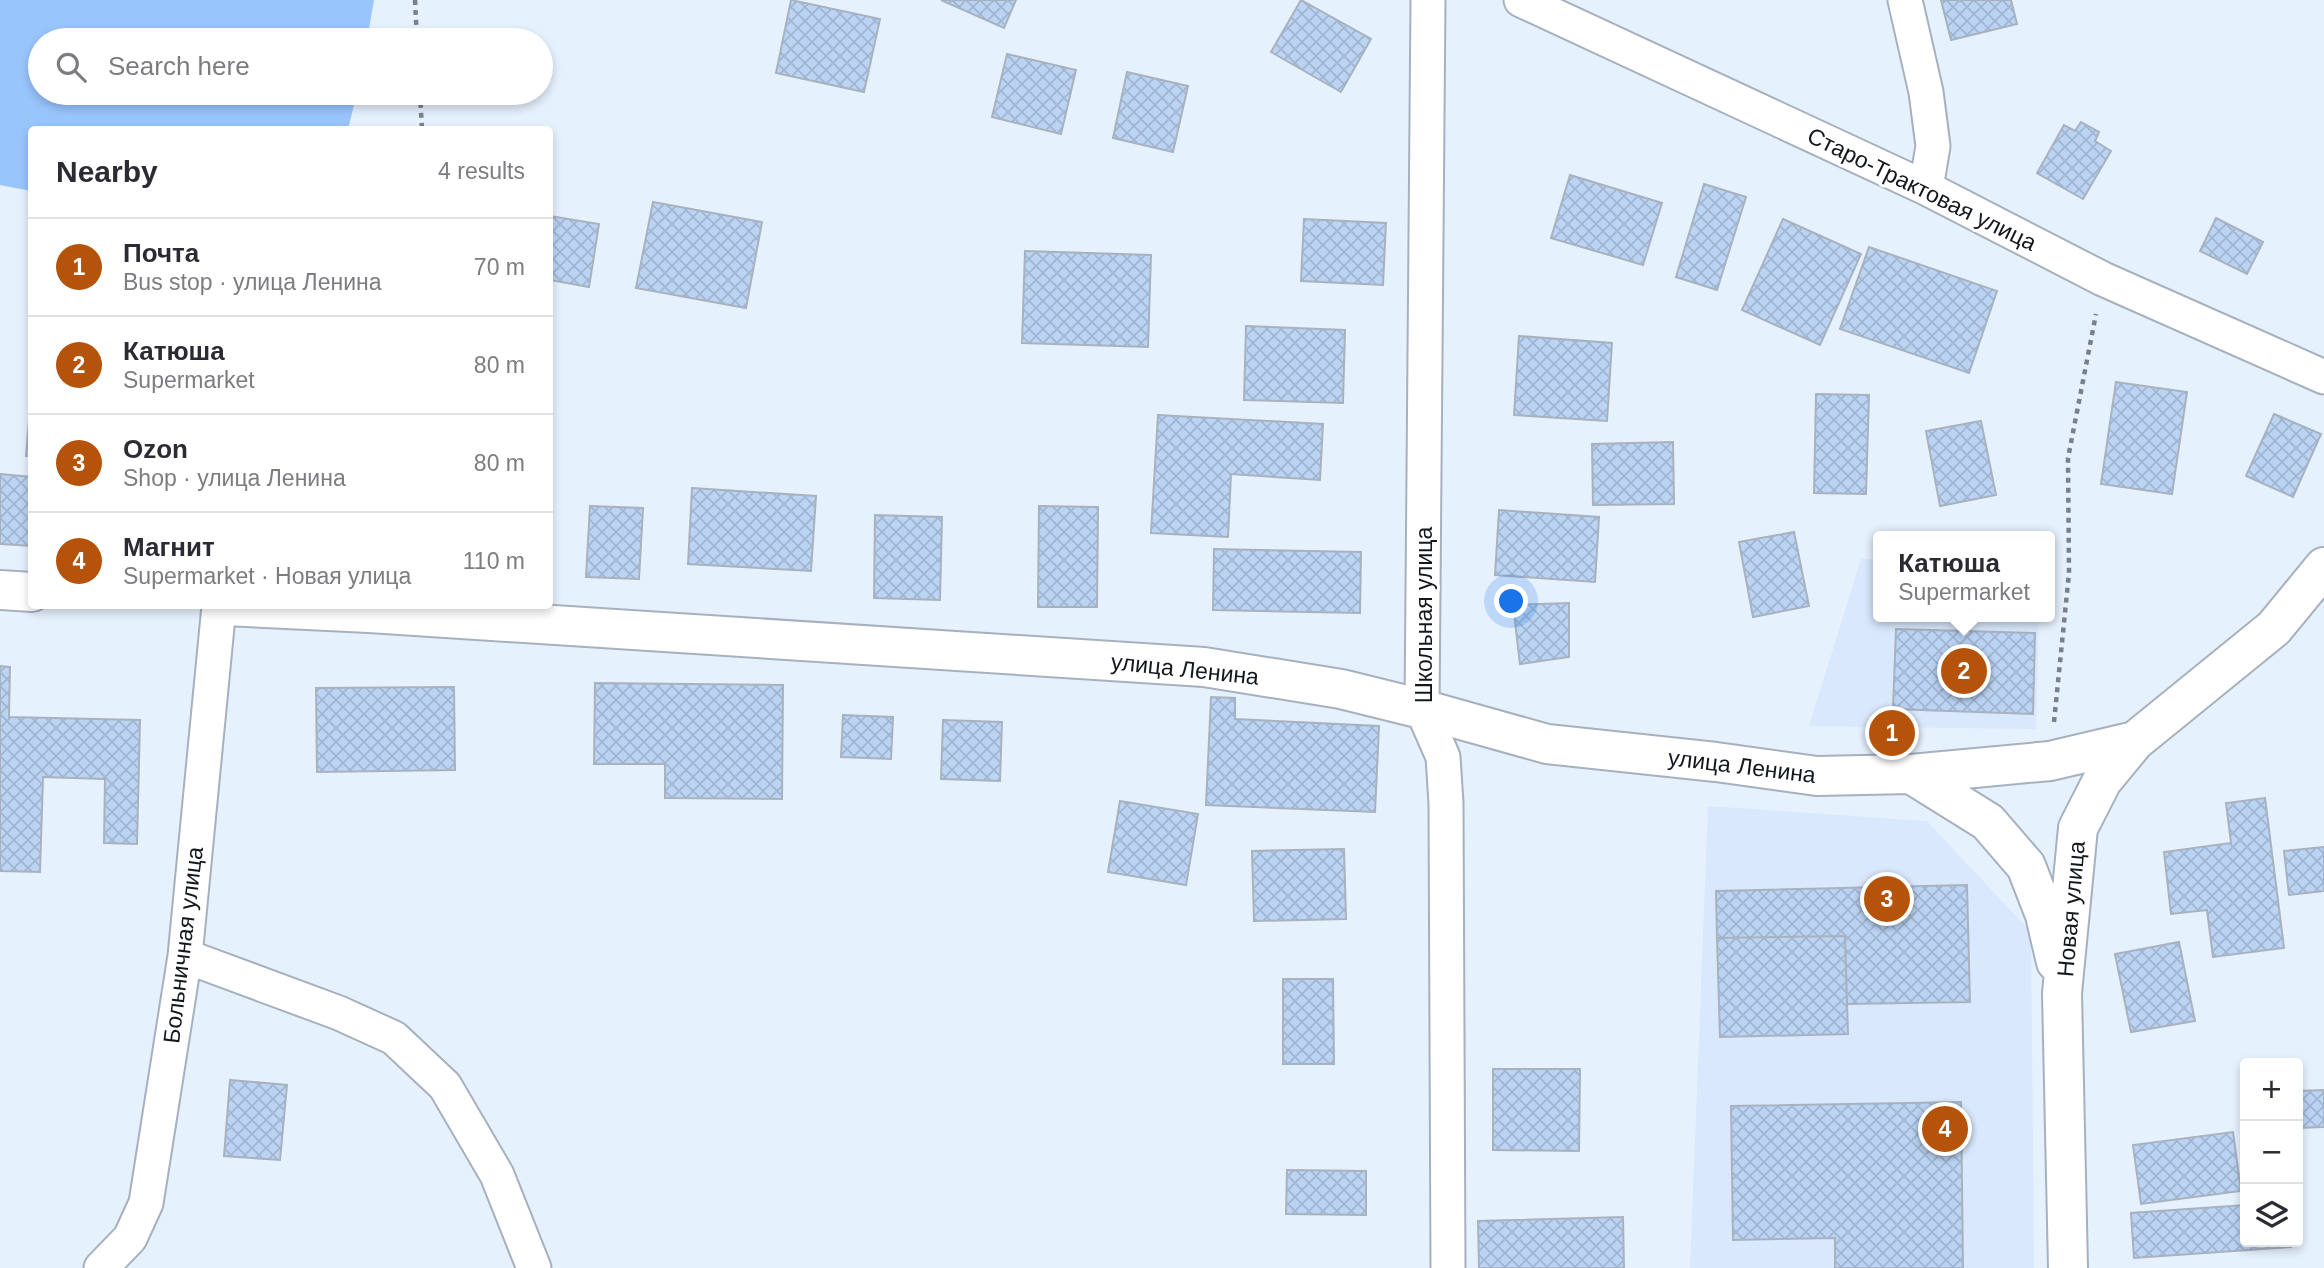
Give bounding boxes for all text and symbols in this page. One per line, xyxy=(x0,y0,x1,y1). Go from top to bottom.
search box xyxy=(28,28,553,105)
icon: search xyxy=(52,48,90,86)
text: Search here xyxy=(108,51,250,81)
street label: Старо-Трактовая улица xyxy=(1803,122,2041,256)
text: Nearby xyxy=(56,155,158,188)
text: 4 results xyxy=(438,158,525,184)
text: Почта xyxy=(123,238,199,268)
text: 1 xyxy=(73,254,85,280)
text: 70 m xyxy=(474,254,525,280)
text: Bus stop · улица Ленина xyxy=(123,269,381,295)
text: Катюша xyxy=(123,336,225,366)
text: 2 xyxy=(73,352,85,378)
text: 80 m xyxy=(474,352,525,378)
text: Supermarket xyxy=(123,367,255,393)
text: Ozon xyxy=(123,434,188,464)
text: 3 xyxy=(73,450,85,476)
text: 80 m xyxy=(474,450,525,476)
text: Shop · улица Ленина xyxy=(123,465,346,491)
street label: Школьная улица xyxy=(1411,526,1437,703)
popup xyxy=(1873,531,2055,622)
text: Магнит xyxy=(123,532,215,562)
text: 4 xyxy=(73,548,85,574)
text: 110 m xyxy=(463,548,525,574)
text: Катюша xyxy=(1898,548,2000,578)
text: Supermarket · Новая улица xyxy=(123,563,411,589)
text: Supermarket xyxy=(1898,579,2030,605)
your location xyxy=(1494,584,1528,618)
pin: 2 xyxy=(1941,645,1987,697)
street label: улица Ленина xyxy=(1110,648,1260,690)
pin: 1 xyxy=(1869,707,1915,759)
street label: улица Ленина xyxy=(1667,744,1818,788)
street label: Новая улица xyxy=(2052,840,2090,978)
street label: Больничная улица xyxy=(158,845,208,1045)
pin: 3 xyxy=(1864,873,1910,925)
map controls xyxy=(2240,1058,2303,1247)
button: + xyxy=(2240,1058,2303,1121)
pin: 4 xyxy=(1922,1103,1968,1155)
button: − xyxy=(2240,1121,2303,1184)
button: layers xyxy=(2240,1184,2303,1247)

